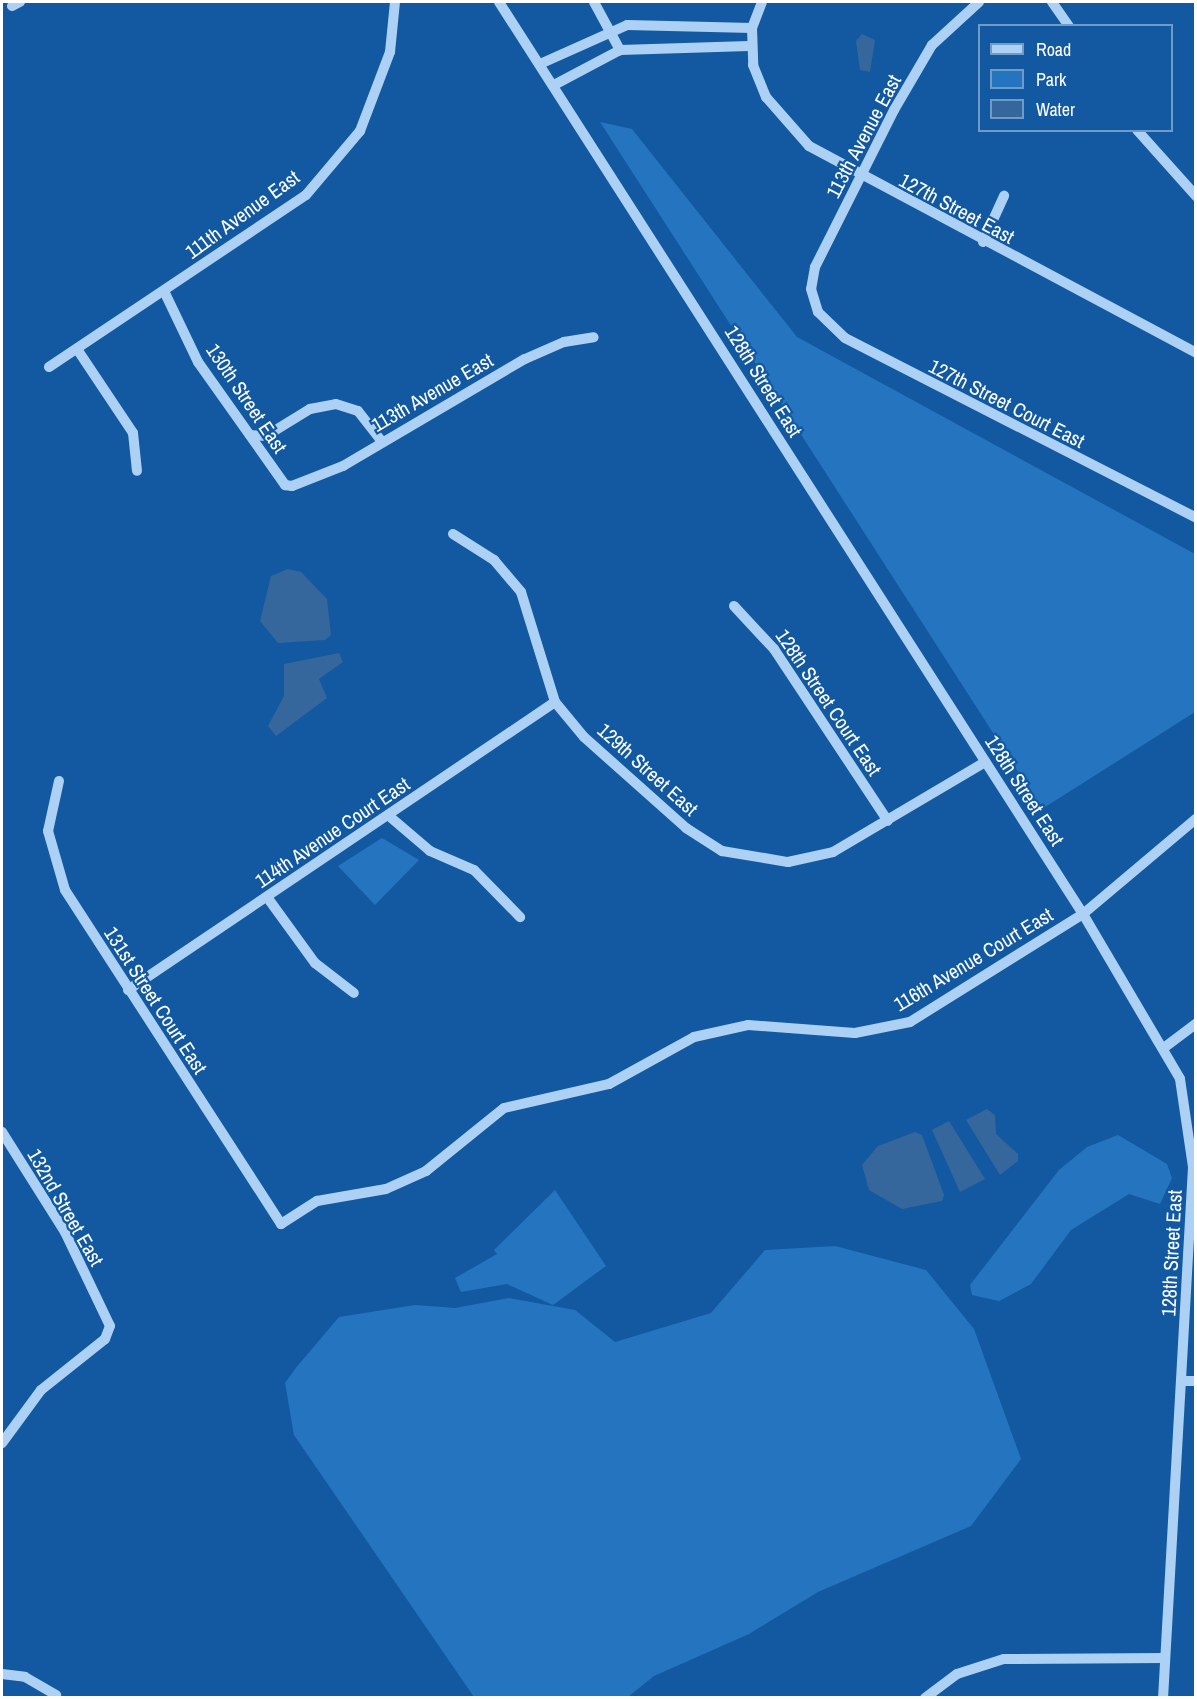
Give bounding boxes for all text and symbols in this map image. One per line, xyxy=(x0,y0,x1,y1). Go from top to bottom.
legend xyxy=(978,24,1173,132)
text: Road xyxy=(1036,37,1071,62)
text: Park xyxy=(1036,67,1066,92)
street label: 113th Avenue East xyxy=(820,70,906,202)
text: Water xyxy=(1036,97,1075,122)
street label: 111th Avenue East xyxy=(180,164,304,264)
street label: 127th Street East xyxy=(895,168,1019,248)
street label: 128th Street East xyxy=(720,321,808,441)
street label: 130th Street East xyxy=(202,339,292,457)
street label: 113th Avenue East xyxy=(367,347,497,437)
street label: 127th Street Court East xyxy=(925,353,1089,453)
street label: 128th Street Court East xyxy=(771,624,887,780)
street label: 129th Street East xyxy=(593,718,703,820)
street label: 128th Street East xyxy=(980,730,1070,850)
street label: 114th Avenue Court East xyxy=(250,771,414,893)
street label: 116th Avenue Court East xyxy=(889,902,1057,1016)
street label: 131st Street Court East xyxy=(100,922,212,1078)
street label: 132nd Street East xyxy=(23,1144,109,1270)
street label: 128th Street East xyxy=(1156,1189,1186,1317)

